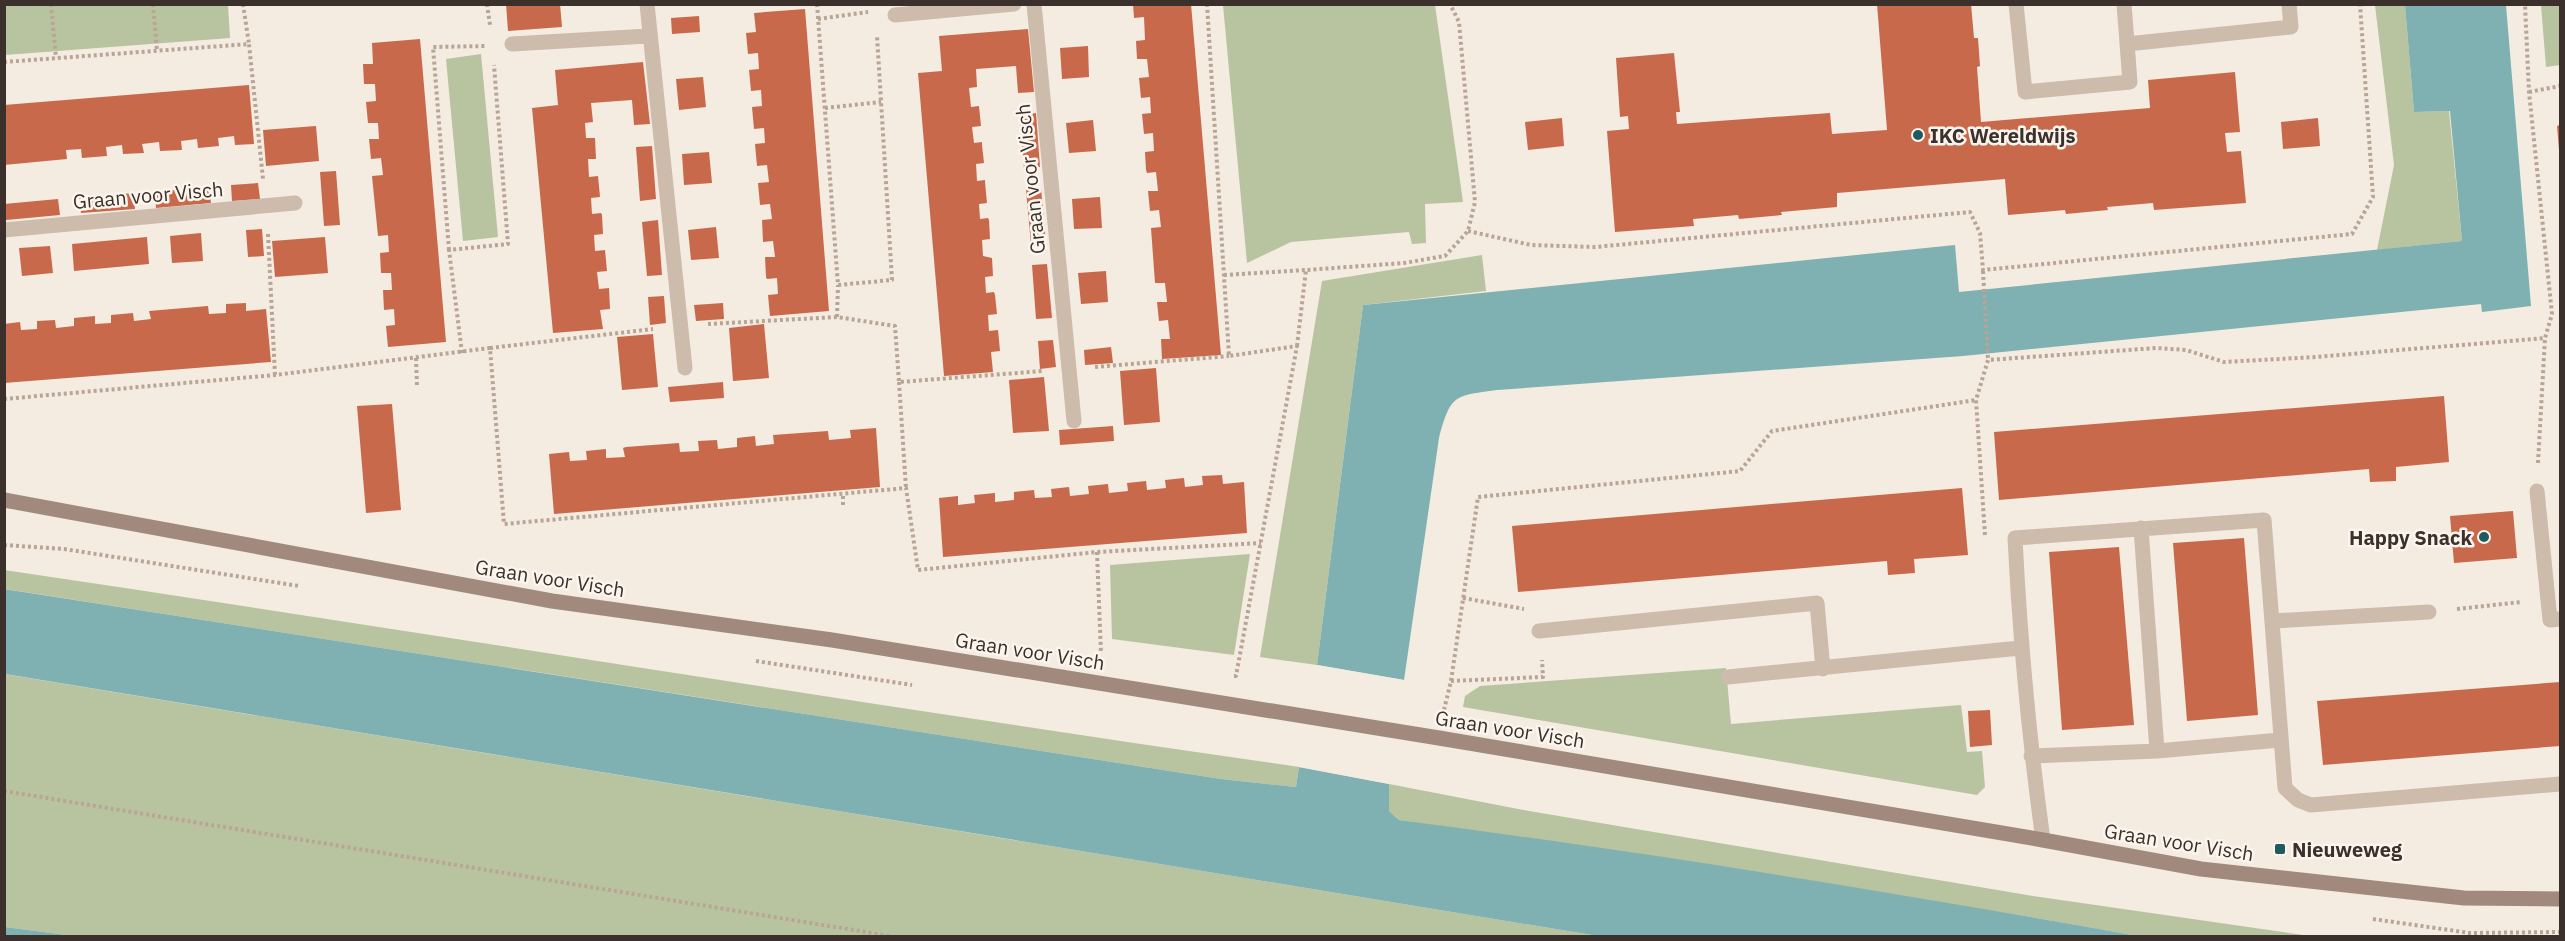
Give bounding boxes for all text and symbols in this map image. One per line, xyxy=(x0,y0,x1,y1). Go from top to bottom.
street label: Graan voor Visch xyxy=(1009,102,1051,256)
place label: IKC Wereldwijs xyxy=(1930,122,2075,149)
marker: IKC Wereldwijs xyxy=(1911,128,1925,142)
street label: Graan voor Visch xyxy=(72,175,224,215)
place label: Happy Snack xyxy=(2349,524,2472,551)
marker: Happy Snack xyxy=(2477,530,2491,544)
street label: Graan voor Visch xyxy=(473,553,627,603)
street label: Graan voor Visch xyxy=(953,626,1107,676)
street label: Graan voor Visch xyxy=(1433,704,1587,754)
street label: Graan voor Visch xyxy=(2102,817,2256,867)
place label: Nieuweweg xyxy=(2292,836,2403,863)
marker: Nieuweweg xyxy=(2273,842,2287,856)

